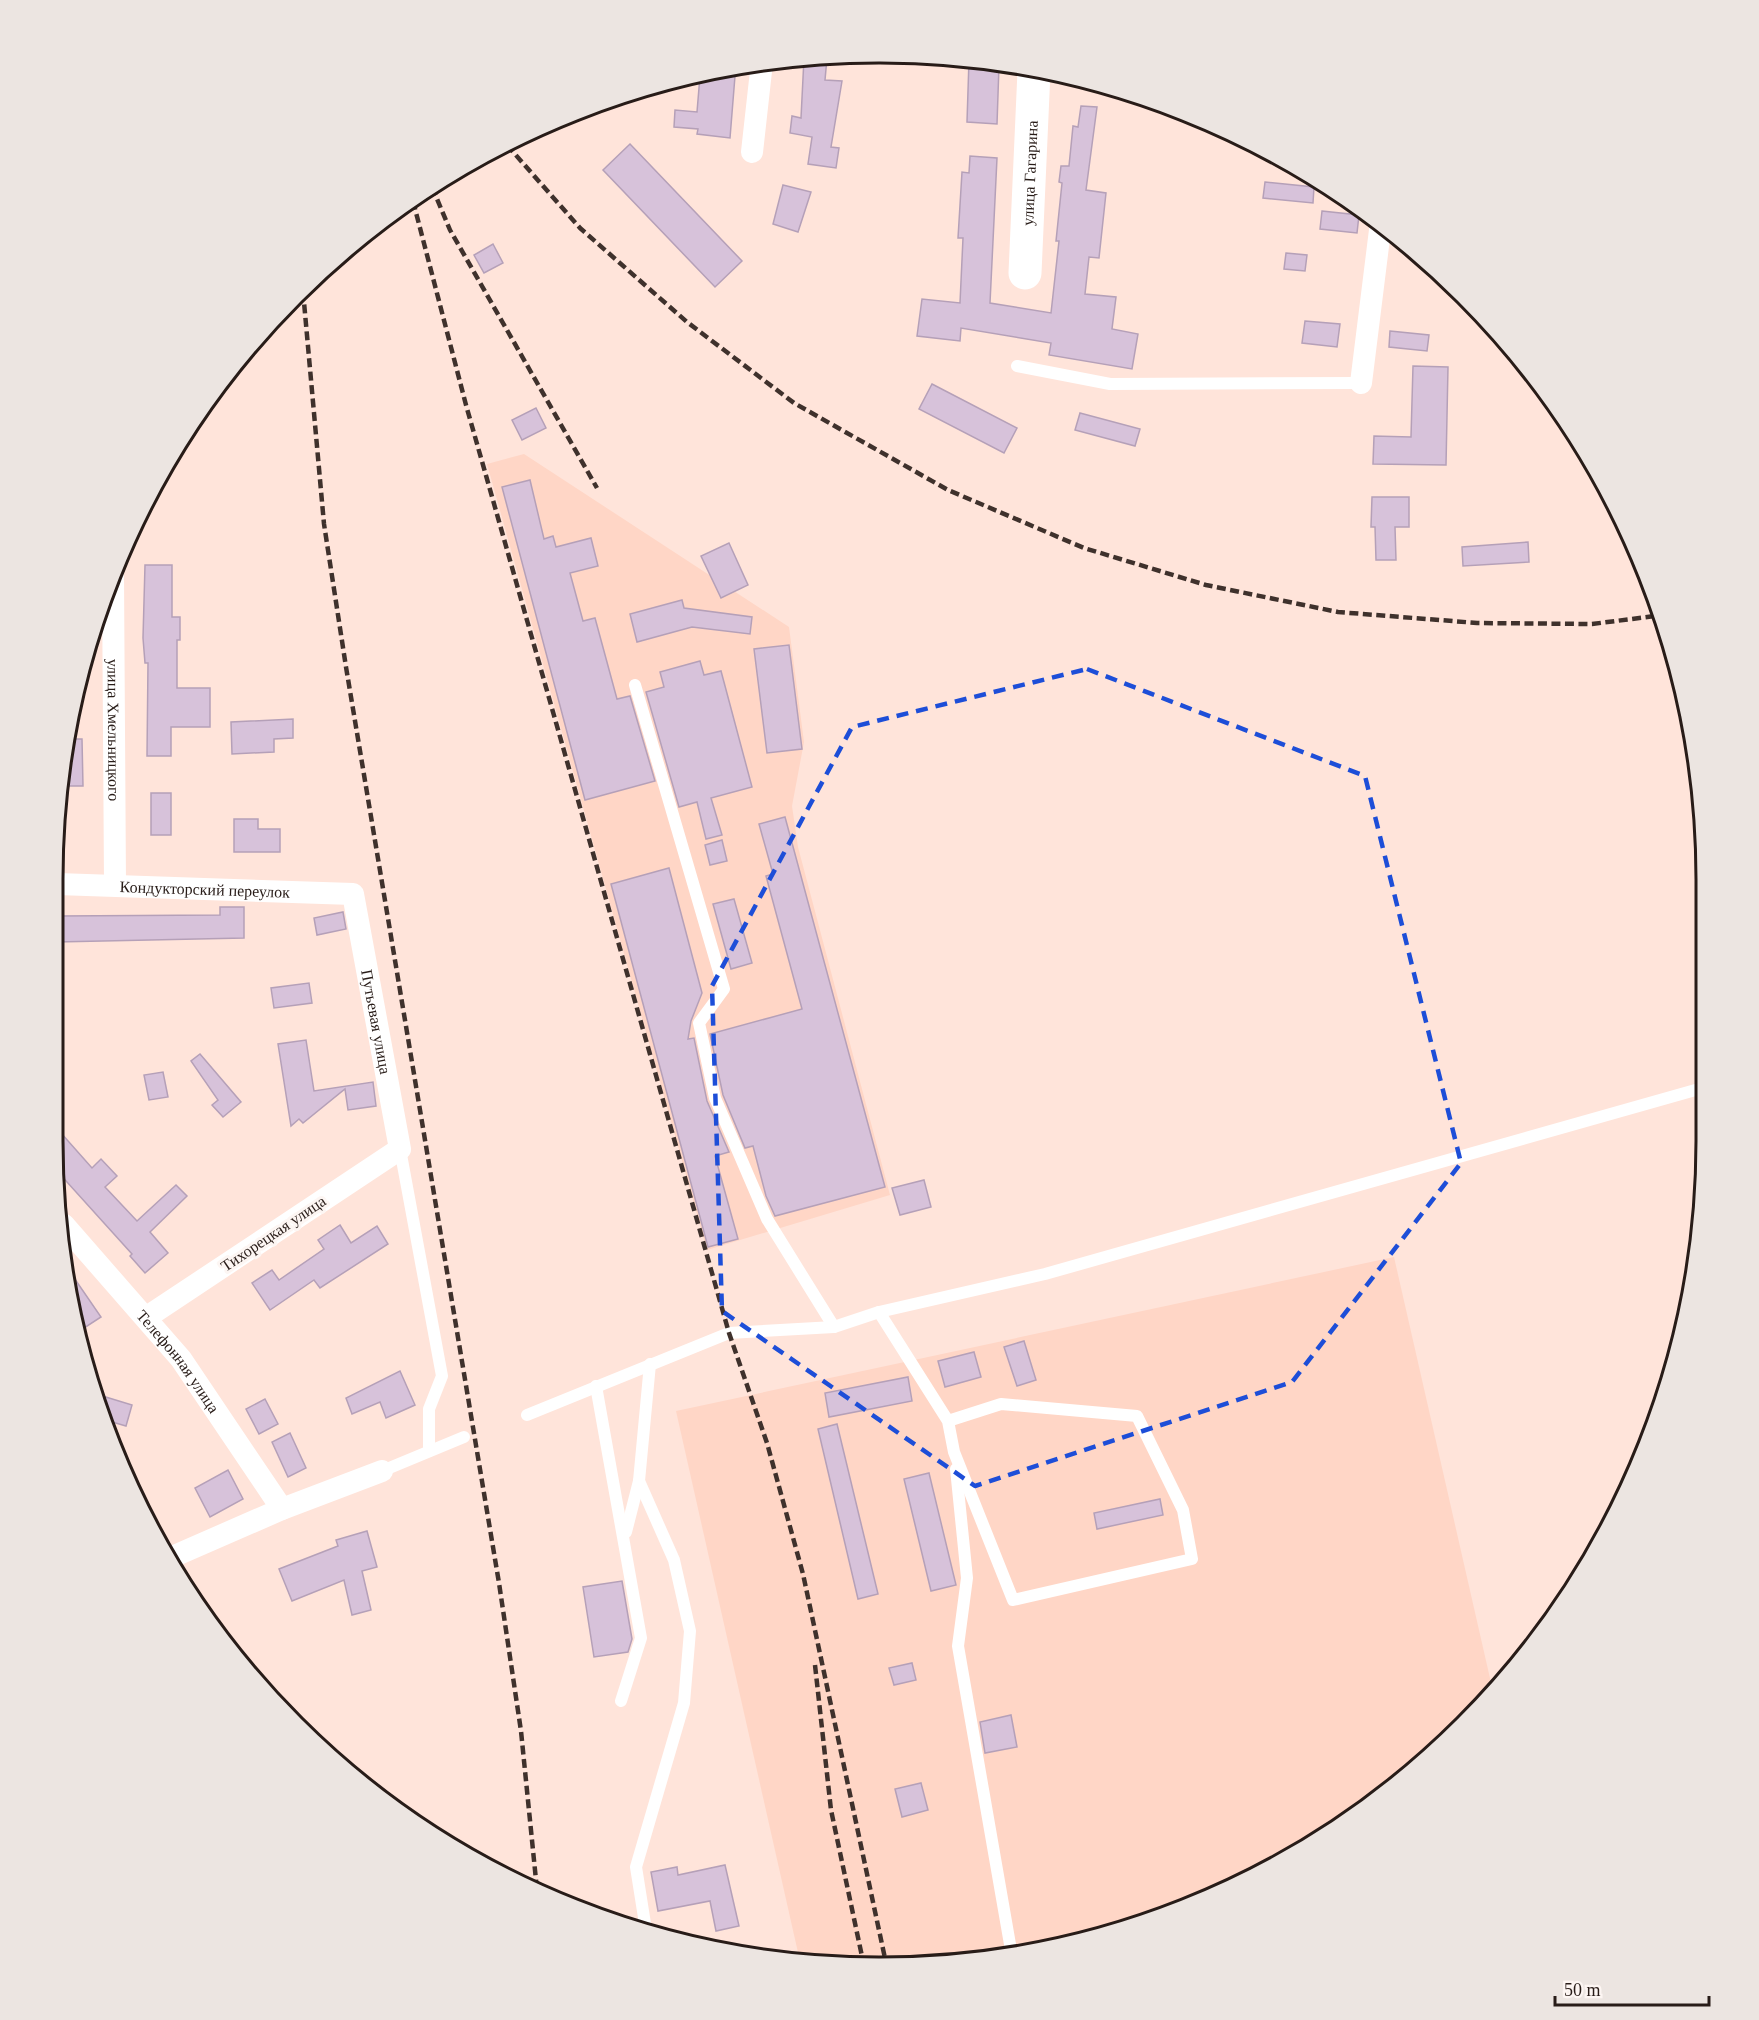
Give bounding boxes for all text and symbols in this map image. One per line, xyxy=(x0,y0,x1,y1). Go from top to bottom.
street label: улица Гагарина xyxy=(1019,120,1041,226)
street label: улица Хмельницкого xyxy=(104,659,122,801)
street label: Кондукторский переулок xyxy=(119,878,291,901)
street label: Путьевая улица xyxy=(358,968,394,1076)
street label: Тихорецкая улица xyxy=(218,1192,329,1276)
street label: Телефонная улица xyxy=(133,1307,223,1416)
scale bar xyxy=(1555,1969,1710,2007)
text: 50 m xyxy=(1564,1980,1601,2000)

